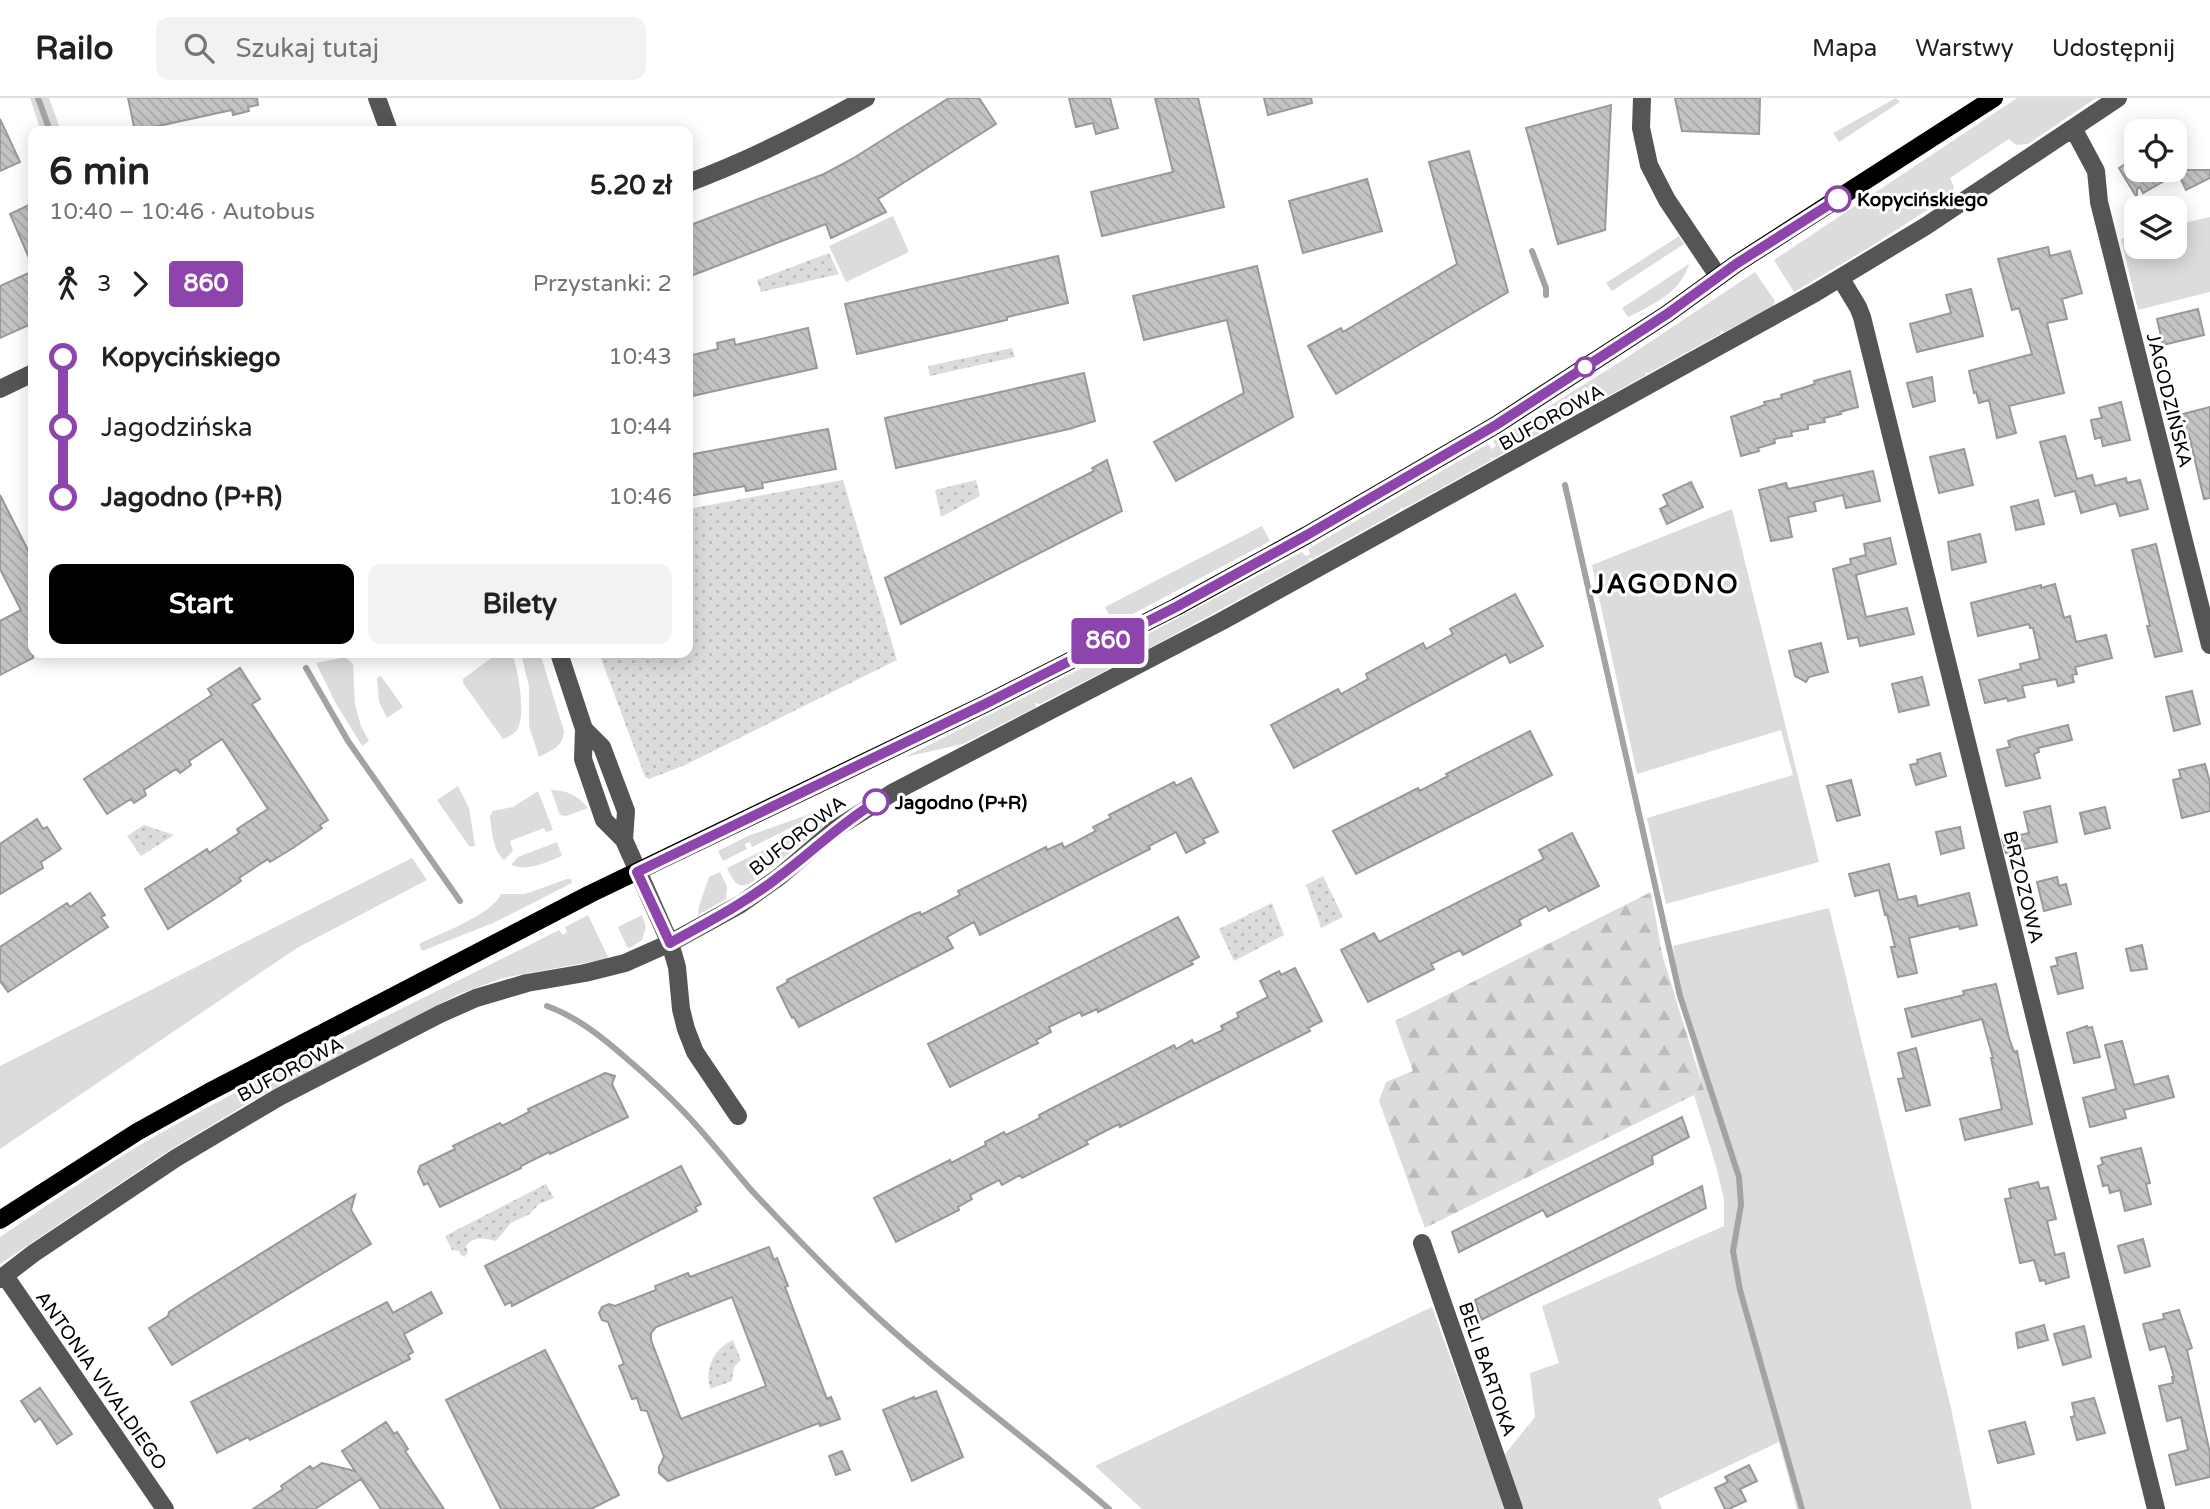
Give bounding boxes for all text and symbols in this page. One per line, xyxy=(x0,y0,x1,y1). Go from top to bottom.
search box xyxy=(156,17,646,80)
text: Railo xyxy=(35,29,114,68)
icon: search xyxy=(180,29,218,67)
text: Szukaj tutaj xyxy=(236,33,379,64)
text: Mapa xyxy=(1812,34,1877,63)
text: Warstwy xyxy=(1915,34,2014,63)
text: Udostępnij xyxy=(2052,34,2175,63)
map controls xyxy=(2124,119,2187,259)
button: locate xyxy=(2124,119,2187,182)
text: 6 min xyxy=(49,149,150,195)
text: 5.20 zł xyxy=(590,170,672,201)
marker: Kopycińskiego xyxy=(1825,186,1851,212)
place label: Kopycińskiego xyxy=(1857,189,1988,212)
button: layers xyxy=(2124,196,2187,259)
text: 10:40 – 10:46 · Autobus xyxy=(49,198,315,226)
icon: walk xyxy=(49,265,87,303)
icon: forward xyxy=(121,265,159,303)
text: 860 xyxy=(183,269,229,298)
text: 3 xyxy=(97,270,111,298)
text: Przystanki: 2 xyxy=(533,270,672,298)
street label: JAGODZIŃSKA xyxy=(2142,330,2197,470)
text: Kopycińskiego xyxy=(101,342,280,373)
text: 10:43 xyxy=(608,343,672,371)
unlabelled marker xyxy=(1575,357,1595,377)
street label: BUFOROWA xyxy=(1495,380,1608,456)
text: Jagodzińska xyxy=(101,412,253,443)
text: 10:44 xyxy=(608,413,672,441)
text: Jagodno (P+R) xyxy=(101,482,282,513)
text: 10:46 xyxy=(608,483,672,511)
button: Start xyxy=(49,564,354,644)
button: Bilety xyxy=(368,564,672,644)
district label: JAGODNO xyxy=(1591,569,1740,600)
line badge: 860 xyxy=(1068,618,1148,664)
text: 860 xyxy=(1085,626,1131,655)
marker: Jagodno (P+R) xyxy=(863,789,889,815)
street label: BUFOROWA xyxy=(745,791,850,880)
place label: Jagodno (P+R) xyxy=(894,792,1027,815)
street label: BRZOZOWA xyxy=(1998,829,2048,946)
street label: BUFOROWA xyxy=(234,1033,347,1107)
street label: ANTONIA VIVALDIEGO xyxy=(31,1287,171,1474)
street label: BELI BARTOKA xyxy=(1454,1299,1520,1439)

